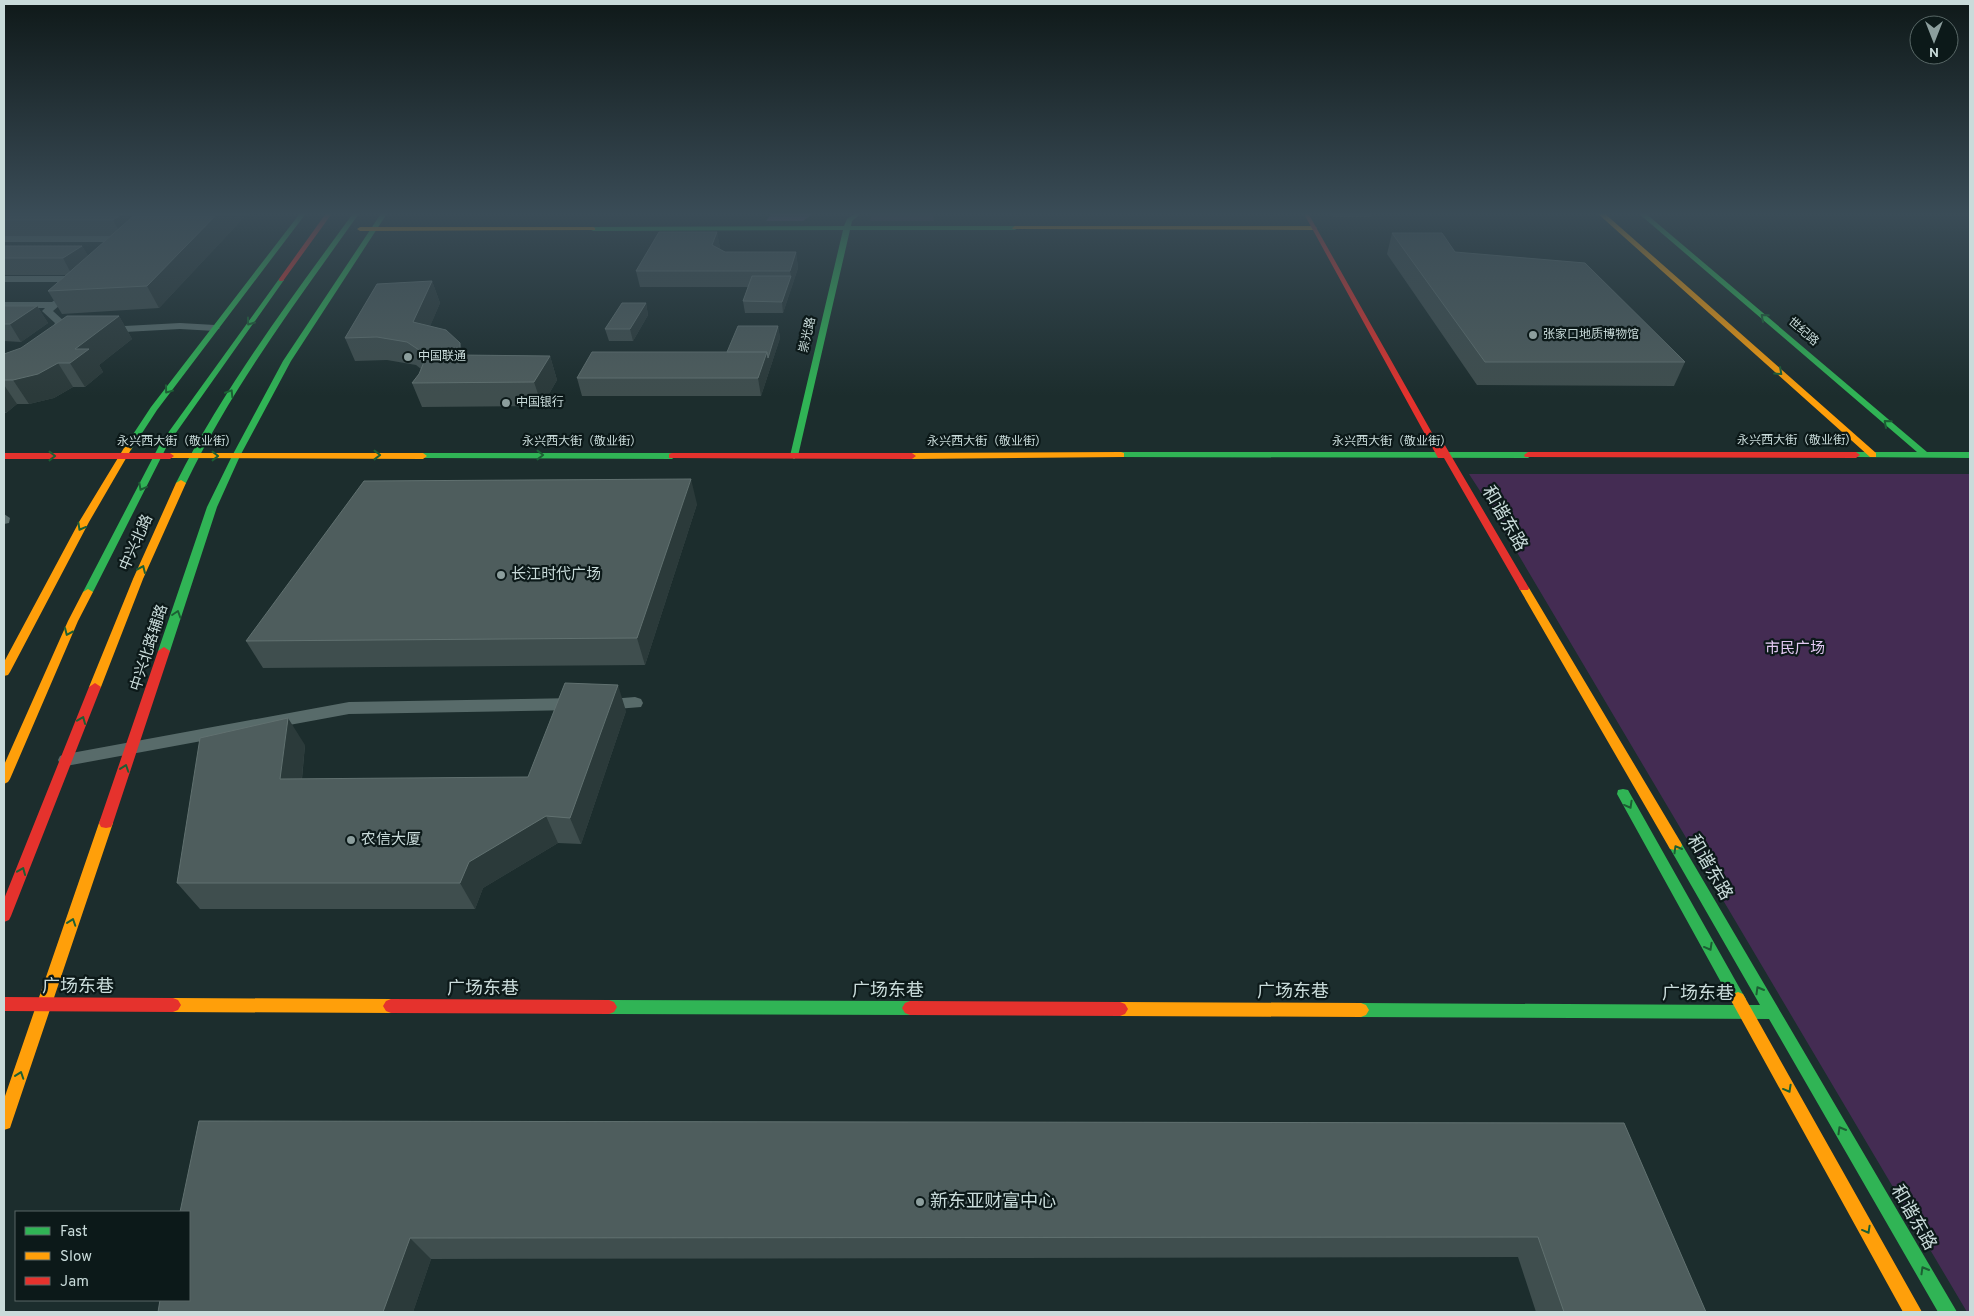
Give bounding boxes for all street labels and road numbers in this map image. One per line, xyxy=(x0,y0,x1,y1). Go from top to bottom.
street label: 世纪路 xyxy=(1784,314,1822,350)
street label: 崇光路 xyxy=(796,316,820,354)
street label: 永兴西大街（敬业街） xyxy=(1737,433,1857,449)
street label: 永兴西大街（敬业街） xyxy=(117,434,237,450)
street label: 永兴西大街（敬业街） xyxy=(522,434,642,450)
street label: 永兴西大街（敬业街） xyxy=(927,434,1047,450)
street label: 永兴西大街（敬业街） xyxy=(1332,434,1452,450)
street label: 和谐东路 xyxy=(1476,482,1532,556)
street label: 中兴北路 xyxy=(115,511,158,574)
street label: 中兴北路辅路 xyxy=(126,602,173,694)
street label: 和谐东路 xyxy=(1681,831,1737,905)
street label: 广场东巷 xyxy=(42,976,114,999)
street label: 广场东巷 xyxy=(447,978,519,1001)
street label: 广场东巷 xyxy=(852,980,924,1003)
street label: 广场东巷 xyxy=(1257,981,1329,1004)
street label: 广场东巷 xyxy=(1662,983,1734,1006)
street label: 和谐东路 xyxy=(1885,1181,1941,1255)

